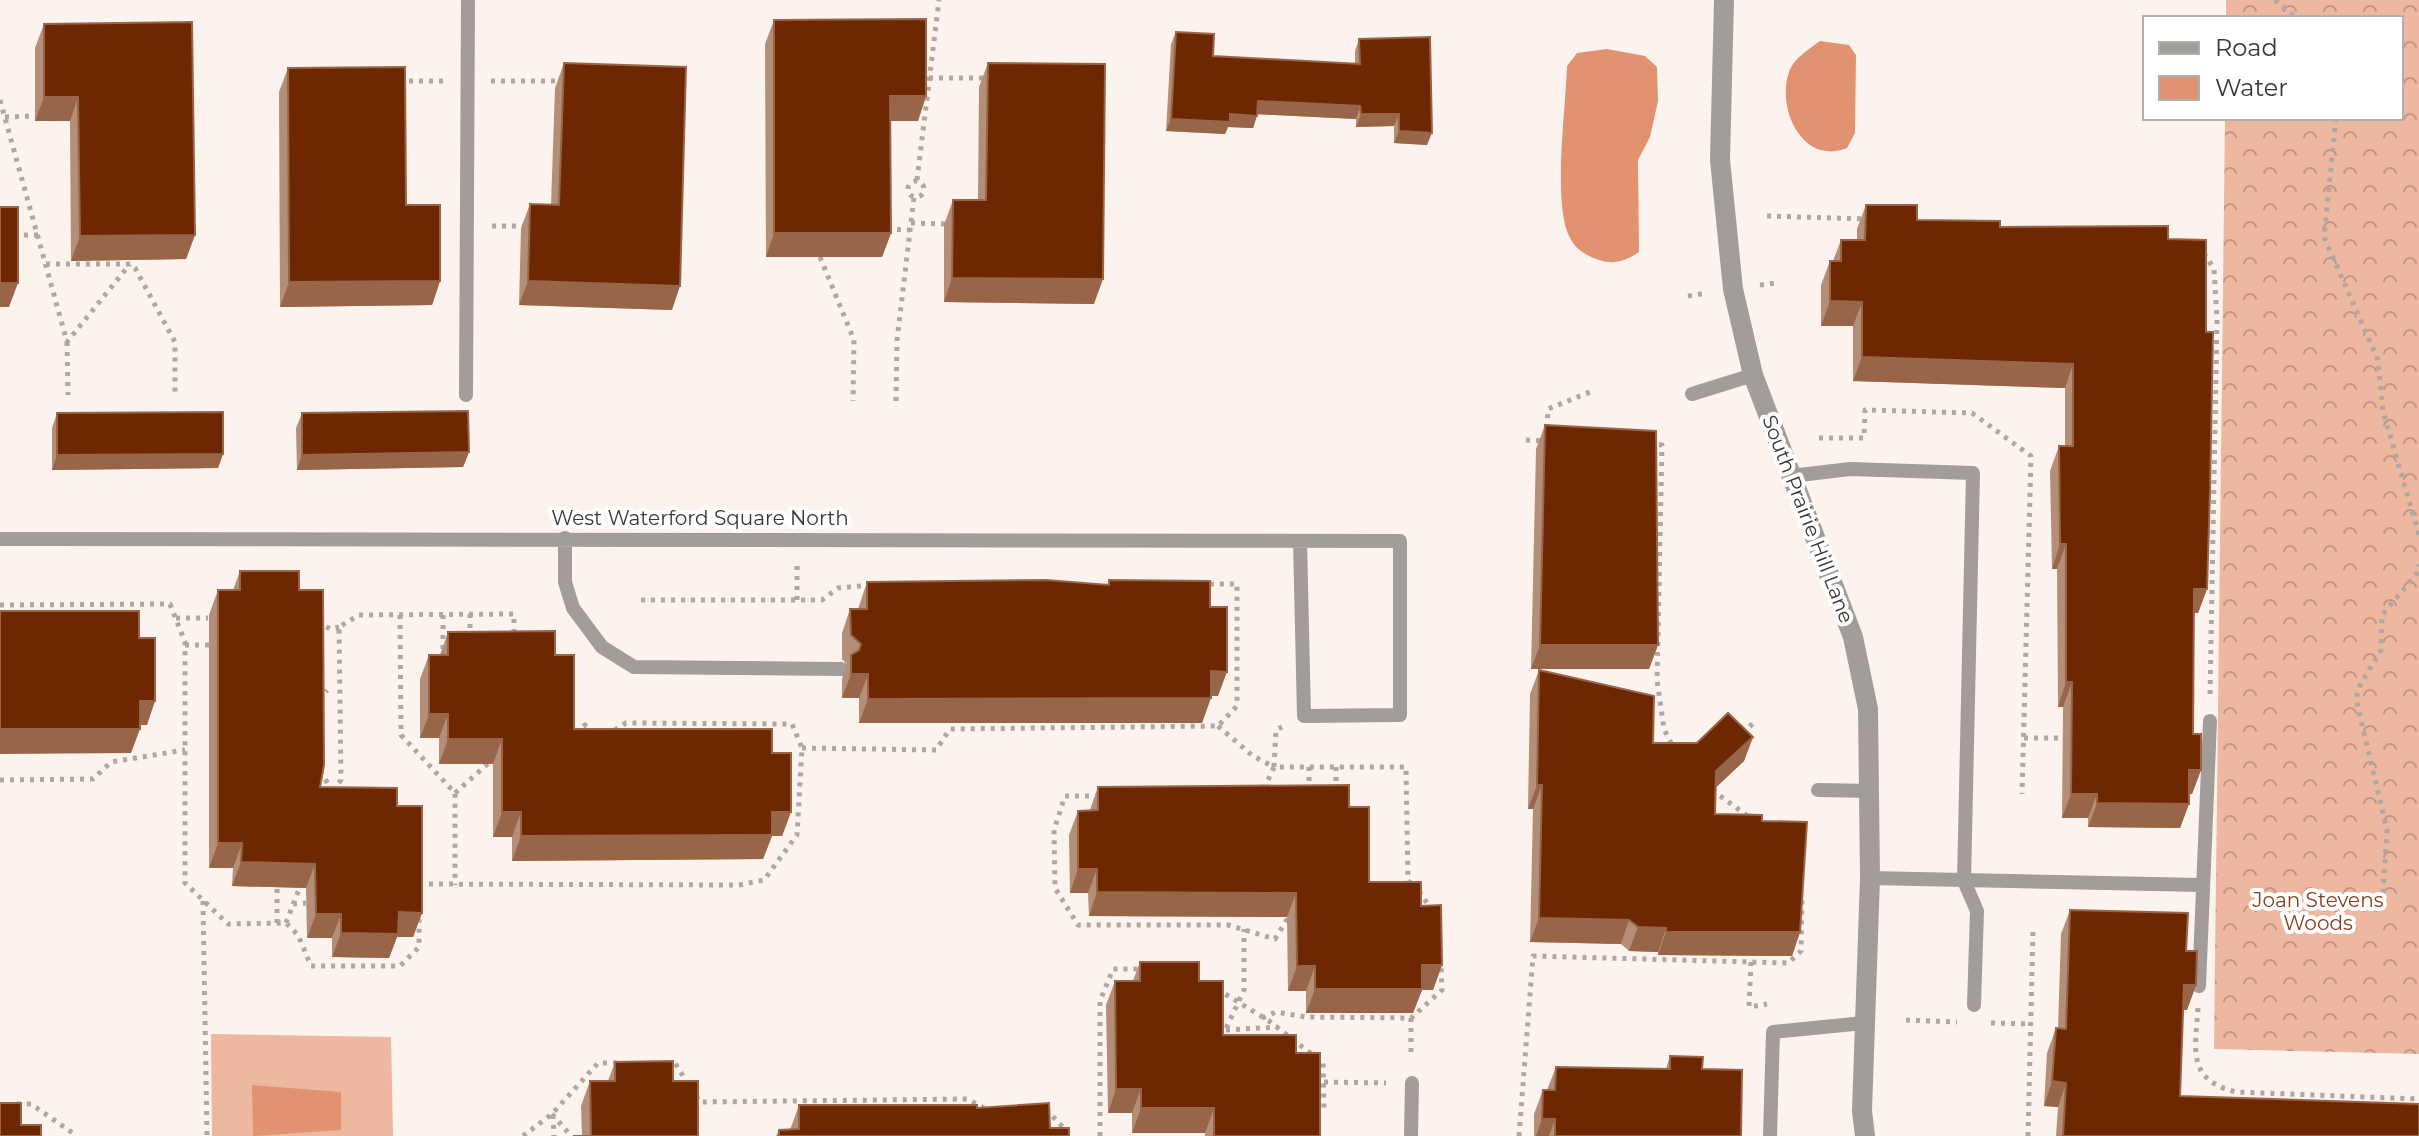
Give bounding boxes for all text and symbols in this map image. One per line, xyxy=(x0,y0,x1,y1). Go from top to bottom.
legend xyxy=(2143,16,2403,120)
text: Road xyxy=(2215,33,2278,62)
text: Water xyxy=(2215,73,2288,102)
street label: South Prairie Hill Lane xyxy=(1757,412,1859,626)
street label: West Waterford Square North xyxy=(551,506,849,530)
park label: Joan Stevens Woods xyxy=(2252,888,2384,935)

